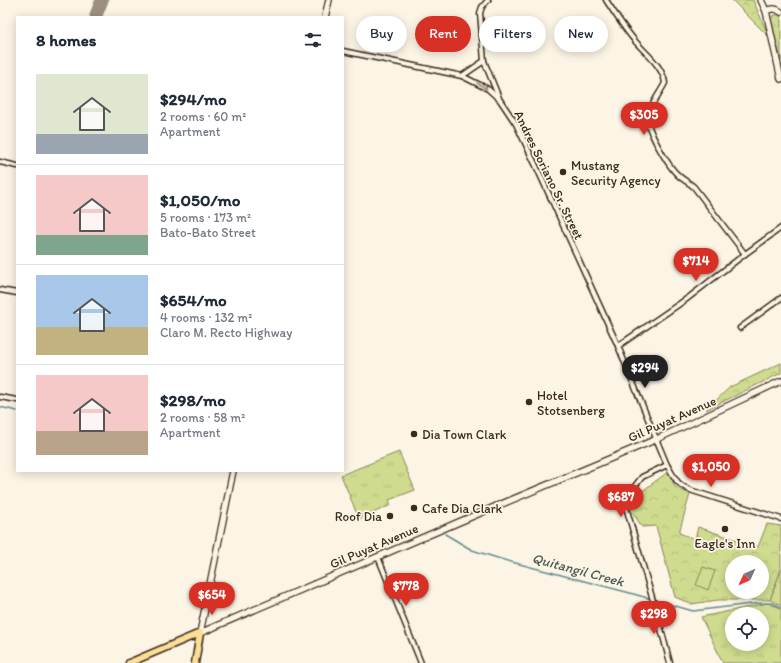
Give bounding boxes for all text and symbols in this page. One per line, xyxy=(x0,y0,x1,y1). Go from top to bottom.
chip: Buy xyxy=(356,16,407,52)
chip: Rent xyxy=(415,16,471,52)
chip: Filters xyxy=(479,16,546,52)
chip: New xyxy=(554,16,608,52)
icon: filters xyxy=(302,29,324,51)
text: 8 homes xyxy=(36,30,96,50)
one-way arrow xyxy=(476,82,488,90)
text: $294/mo xyxy=(160,89,227,109)
icon: home xyxy=(68,90,116,138)
pin: $305 xyxy=(620,102,668,136)
text: $305 xyxy=(630,107,658,122)
street label: Andres Soriano Sr. Street xyxy=(511,108,587,242)
text: 2 rooms · 60 m² xyxy=(160,109,246,124)
text: Apartment xyxy=(160,124,221,139)
place label: Mustang Security Agency xyxy=(571,158,661,188)
marker: Mustang Security Agency xyxy=(558,167,568,177)
text: $1,050/mo xyxy=(160,190,240,210)
icon: home xyxy=(68,191,116,239)
text: 5 rooms · 173 m² xyxy=(160,210,251,225)
text: Bato-Bato Street xyxy=(160,225,256,240)
pin: $714 xyxy=(672,248,720,282)
text: $714 xyxy=(683,253,709,268)
text: $654/mo xyxy=(160,290,227,310)
icon: home xyxy=(68,291,116,339)
text: 4 rooms · 132 m² xyxy=(160,310,252,325)
text: Claro M. Recto Highway xyxy=(160,325,292,340)
pin: $294 xyxy=(621,355,669,389)
text: $294 xyxy=(631,360,659,375)
place label: Hotel Stotsenberg xyxy=(537,388,605,418)
text: $298/mo xyxy=(160,390,226,410)
icon: home xyxy=(68,391,116,439)
street label: Gil Puyat Avenue xyxy=(626,393,718,445)
marker: Hotel Stotsenberg xyxy=(524,397,534,407)
text: 2 rooms · 58 m² xyxy=(160,410,245,425)
text: Apartment xyxy=(160,425,221,440)
place label: Dia Town Clark xyxy=(422,427,507,442)
marker: Dia Town Clark xyxy=(409,429,419,439)
pin: $1,050 xyxy=(678,454,744,488)
text: $1,050 xyxy=(692,459,730,474)
pin: $687 xyxy=(597,484,645,518)
text: $687 xyxy=(607,489,635,504)
place label: Cafe Dia Clark xyxy=(422,501,503,516)
marker: Cafe Dia Clark xyxy=(409,503,419,513)
place label: Roof Dia xyxy=(335,509,382,524)
marker: Roof Dia xyxy=(385,511,395,521)
street label: Gil Puyat Avenue xyxy=(327,521,421,571)
marker: Eagle's Inn xyxy=(720,524,730,534)
place label: Eagle's Inn xyxy=(695,536,755,551)
water label: Quitangil Creek xyxy=(530,550,626,591)
north arrow xyxy=(725,555,769,599)
map controls xyxy=(725,555,769,651)
pin: $778 xyxy=(382,573,430,607)
text: $778 xyxy=(393,578,419,593)
pin: $654 xyxy=(188,582,236,616)
text: $654 xyxy=(198,587,226,602)
pin: $298 xyxy=(630,601,678,635)
text: $298 xyxy=(640,606,668,621)
button: locate xyxy=(725,607,769,651)

